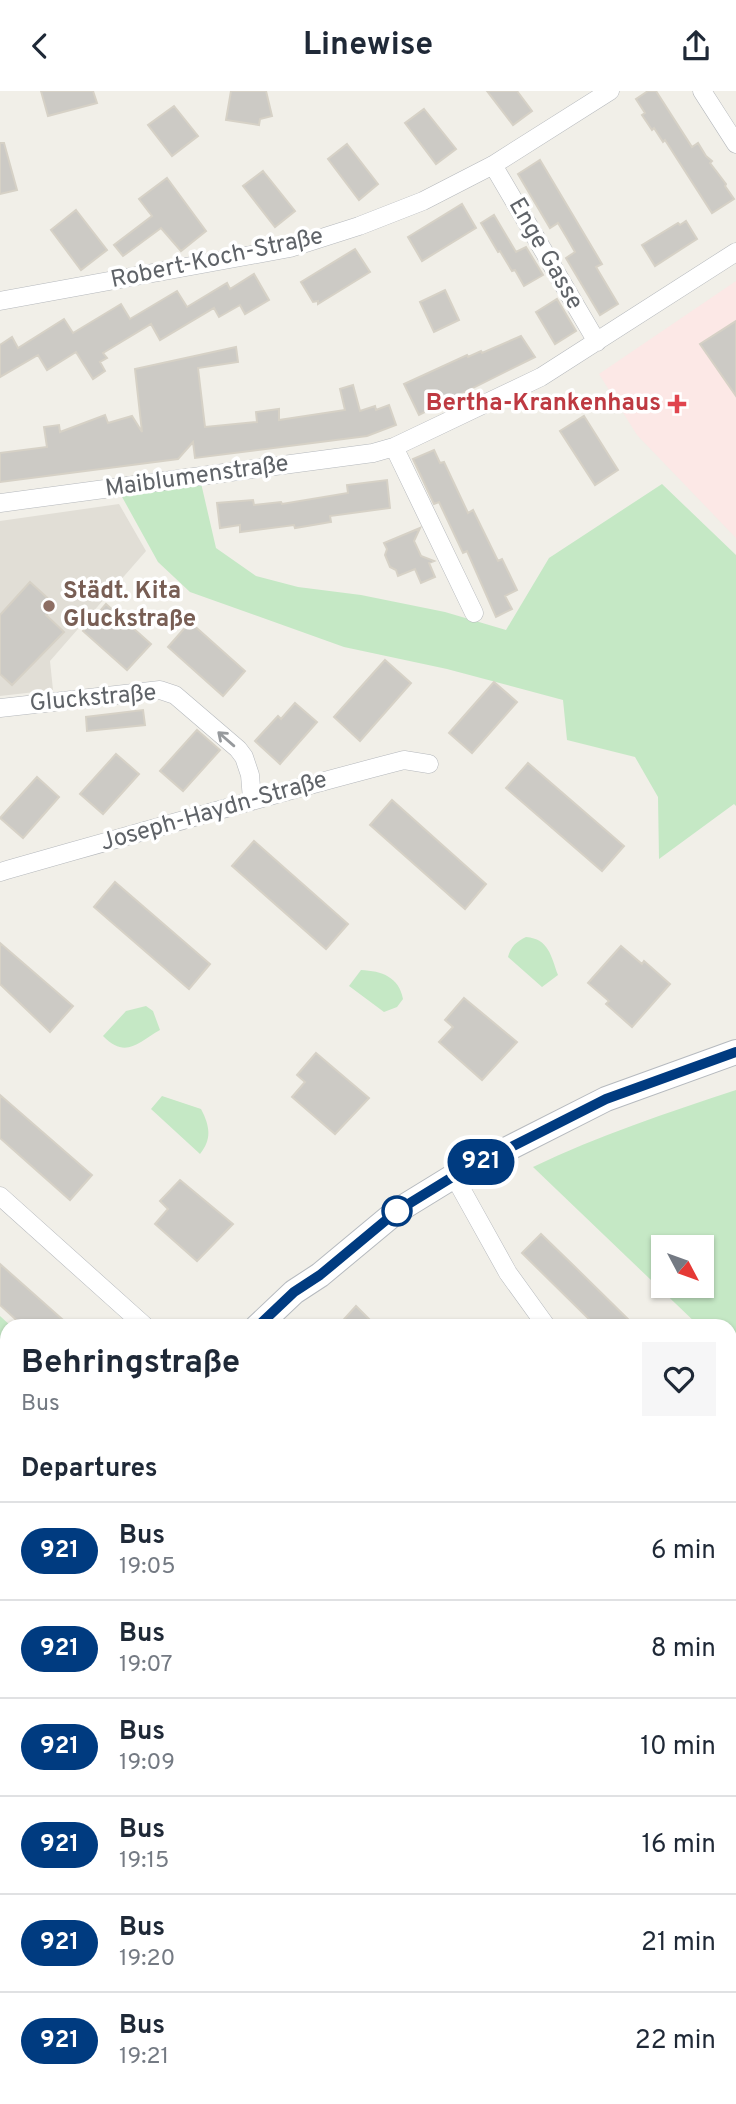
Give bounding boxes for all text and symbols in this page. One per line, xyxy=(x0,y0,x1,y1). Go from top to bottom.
text: Linewise xyxy=(303,26,433,66)
icon: back xyxy=(21,27,59,65)
icon: share xyxy=(677,27,715,65)
street label: Enge Gasse xyxy=(501,193,589,315)
street label: Robert-Koch-Straße xyxy=(108,222,326,296)
place label: Bertha-Krankenhaus xyxy=(426,389,661,419)
marker: Bertha-Krankenhaus xyxy=(667,394,687,414)
street label: Maiblumenstraße xyxy=(103,449,291,505)
place label: Städt. Kita Gluckstraße xyxy=(63,577,196,635)
marker: Städt. Kita Gluckstraße xyxy=(41,598,57,614)
street label: Gluckstraße xyxy=(28,679,158,719)
one-way arrow xyxy=(217,731,235,747)
street label: Joseph-Haydn-Straße xyxy=(97,765,331,859)
line badge: 921 xyxy=(441,1139,521,1185)
text: 921 xyxy=(461,1147,501,1177)
unlabelled marker xyxy=(382,1196,412,1226)
north arrow xyxy=(651,1235,714,1299)
map controls xyxy=(651,1235,714,1298)
button: heart xyxy=(642,1342,716,1416)
text: Behringstraße xyxy=(21,1343,240,1385)
text: Bus xyxy=(21,1390,60,1419)
text: Departures xyxy=(21,1453,158,1486)
text: Bus xyxy=(119,1520,165,1553)
text: 6 min xyxy=(651,1535,716,1568)
text: 921 xyxy=(40,1536,79,1566)
text: 19:05 xyxy=(119,1553,176,1582)
text: Bus xyxy=(119,1618,165,1651)
text: 8 min xyxy=(651,1633,716,1666)
text: 921 xyxy=(40,1634,79,1664)
text: 19:07 xyxy=(119,1651,173,1680)
text: Bus xyxy=(119,1716,165,1749)
text: 10 min xyxy=(640,1731,716,1764)
text: 921 xyxy=(40,1732,79,1762)
text: 19:09 xyxy=(119,1749,175,1778)
text: Bus xyxy=(119,1814,165,1847)
text: 16 min xyxy=(641,1829,716,1862)
text: 921 xyxy=(40,1830,79,1860)
text: 19:15 xyxy=(119,1847,169,1876)
text: Bus xyxy=(119,1912,165,1945)
text: 21 min xyxy=(641,1927,716,1960)
text: 921 xyxy=(40,1928,79,1958)
text: 19:20 xyxy=(119,1945,175,1974)
text: Bus xyxy=(119,2010,165,2043)
text: 22 min xyxy=(635,2025,716,2058)
text: 921 xyxy=(40,2026,79,2056)
text: 19:21 xyxy=(119,2043,169,2072)

